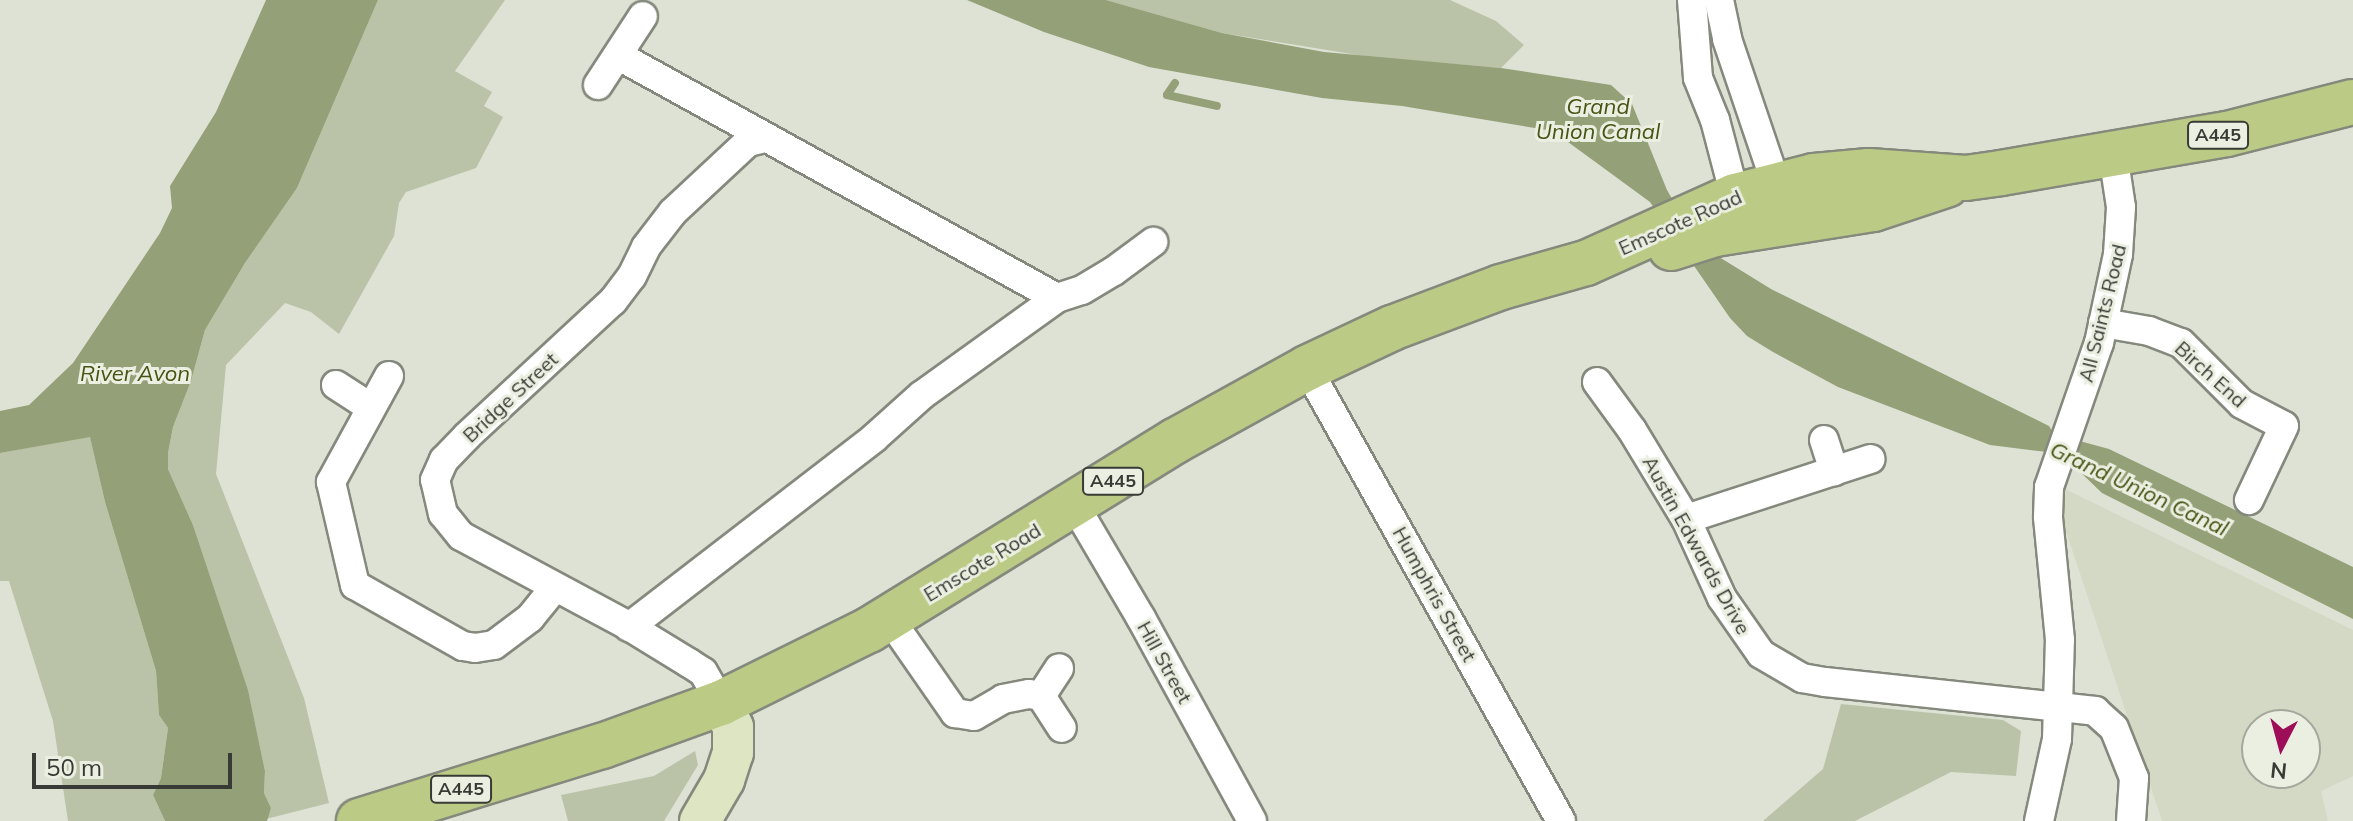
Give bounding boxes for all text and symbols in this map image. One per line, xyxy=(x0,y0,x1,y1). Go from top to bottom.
water label: Grand Union Canal xyxy=(1536,93,1660,144)
road number: A445 xyxy=(2186,121,2250,149)
street label: Emscote Road xyxy=(1615,184,1745,260)
street label: All Saints Road xyxy=(2073,241,2131,385)
street label: Birch End xyxy=(2170,336,2252,412)
street label: Bridge Street xyxy=(458,347,562,447)
water label: River Avon xyxy=(80,361,190,387)
water label: Grand Union Canal xyxy=(2046,436,2232,542)
street label: Austin Edwards Drive xyxy=(1638,452,1756,638)
road number: A445 xyxy=(1081,467,1145,495)
street label: Emscote Road xyxy=(919,518,1045,606)
street label: Humphris Street xyxy=(1388,522,1482,666)
street label: Hill Street xyxy=(1133,617,1197,707)
north arrow xyxy=(2241,709,2321,789)
scale bar xyxy=(36,737,236,787)
text: 50 m xyxy=(46,752,102,782)
text: N xyxy=(2269,756,2288,786)
road number: A445 xyxy=(429,775,493,803)

